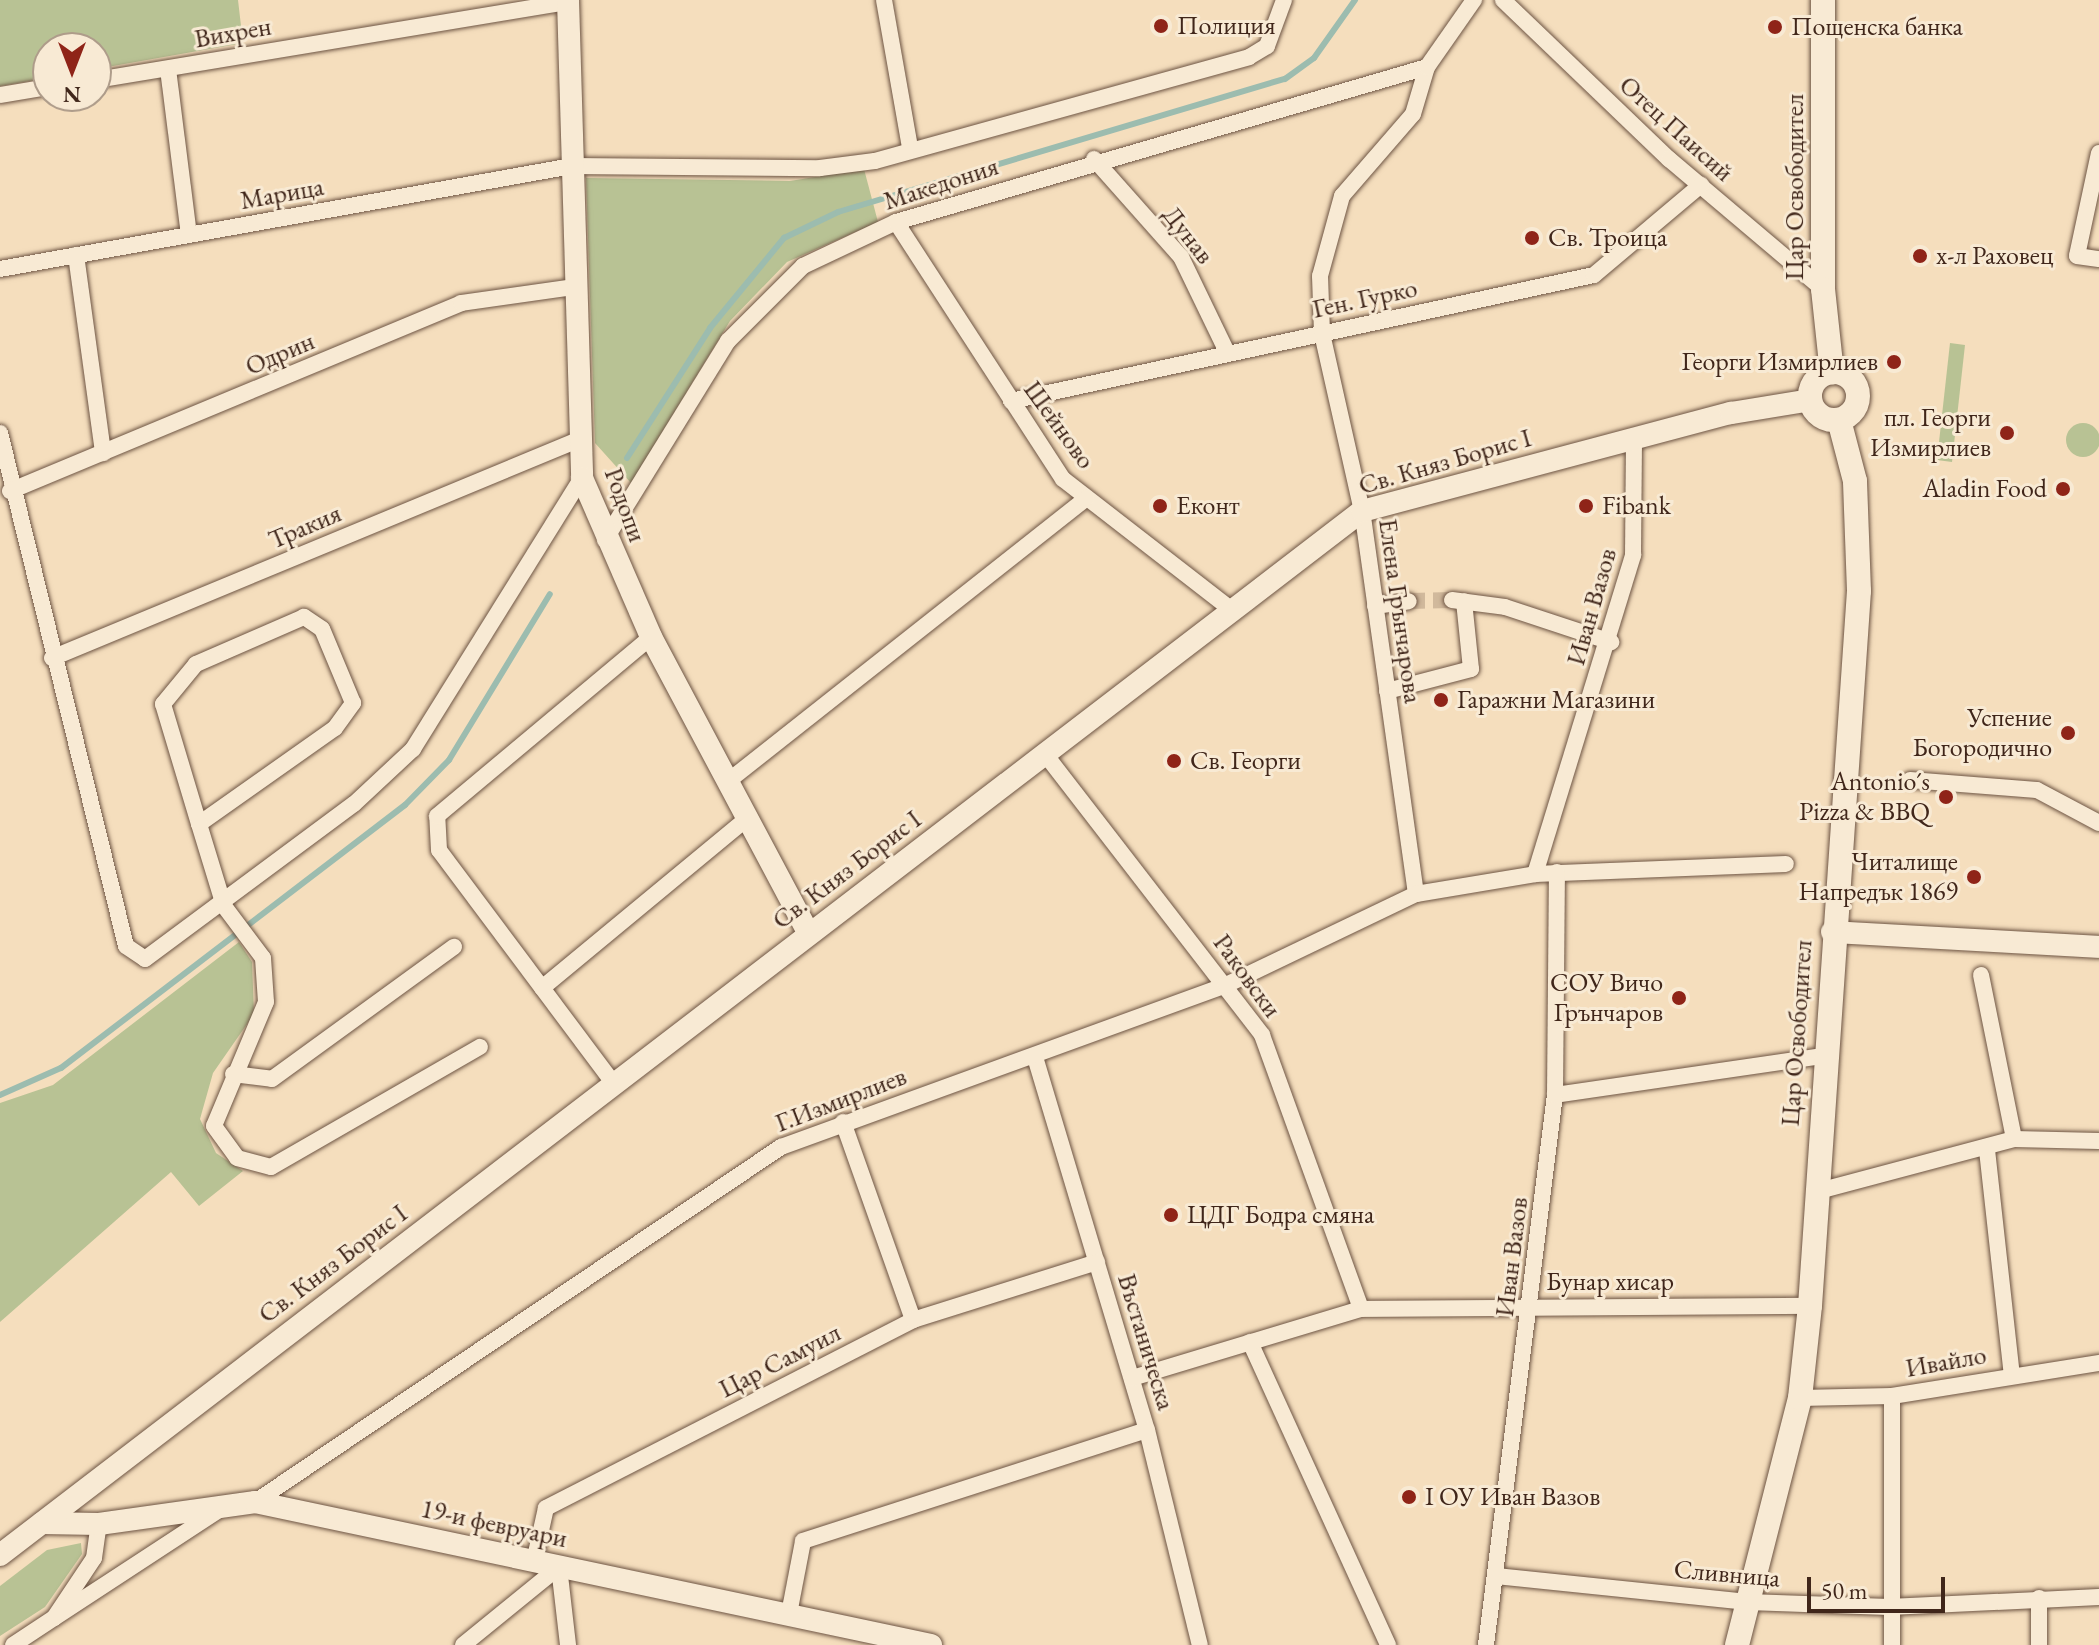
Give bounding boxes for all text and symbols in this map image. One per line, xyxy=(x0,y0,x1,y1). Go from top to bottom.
place label: Полиция xyxy=(1177,10,1276,42)
street label: Вихрен xyxy=(192,11,274,55)
place label: Пощенска банка xyxy=(1791,11,1963,43)
marker: Полиция xyxy=(1152,17,1170,35)
marker: Пощенска банка xyxy=(1766,18,1784,36)
north arrow xyxy=(32,32,112,112)
street label: Отец Паисий xyxy=(1613,70,1739,188)
text: N xyxy=(63,80,81,109)
street label: Цар Освободител xyxy=(1779,94,1811,280)
street label: Македония xyxy=(880,151,1002,217)
street label: Марица xyxy=(238,171,326,217)
street label: Дунав xyxy=(1156,200,1220,270)
place label: Св. Троица xyxy=(1548,222,1667,254)
marker: Св. Троица xyxy=(1523,229,1541,247)
place label: х-л Раховец xyxy=(1936,240,2053,272)
marker: х-л Раховец xyxy=(1911,247,1929,265)
street label: Ген. Гурко xyxy=(1310,273,1420,325)
street label: Одрин xyxy=(241,326,319,382)
place label: Георги Измирлиев xyxy=(1681,346,1878,378)
marker: Георги Измирлиев xyxy=(1885,353,1903,371)
street label: Шейново xyxy=(1017,375,1101,475)
place label: пл. Георги Измирлиев xyxy=(1870,402,1991,464)
street label: Св. Княз Борис I xyxy=(1355,422,1535,502)
marker: пл. Георги Измирлиев xyxy=(1998,424,2016,442)
street label: Родопи xyxy=(597,464,653,546)
place label: Aladin Food xyxy=(1923,473,2047,505)
marker: Aladin Food xyxy=(2054,480,2072,498)
place label: Еконт xyxy=(1176,490,1240,522)
place label: Fibank xyxy=(1602,490,1671,522)
marker: Еконт xyxy=(1151,497,1169,515)
marker: Fibank xyxy=(1577,497,1595,515)
street label: Тракия xyxy=(264,498,346,556)
street label: Елена Грънчарова xyxy=(1372,517,1428,705)
street label: Иван Вазов xyxy=(1560,545,1624,669)
place label: Гаражни Магазини xyxy=(1457,684,1655,716)
marker: Гаражни Магазини xyxy=(1432,691,1450,709)
place label: Успение Богородично xyxy=(1912,702,2052,764)
marker: Успение Богородично xyxy=(2059,724,2077,742)
place label: Св. Георги xyxy=(1190,745,1301,777)
marker: Св. Георги xyxy=(1165,752,1183,770)
place label: Antonio´s Pizza & BBQ xyxy=(1799,766,1930,828)
marker: Antonio´s Pizza & BBQ xyxy=(1937,788,1955,806)
street label: Св. Княз Борис I xyxy=(766,804,928,936)
place label: Читалище Напредък 1869 xyxy=(1798,846,1958,908)
marker: Читалище Напредък 1869 xyxy=(1965,868,1983,886)
street label: Раковски xyxy=(1206,928,1288,1024)
street label: Цар Освободител xyxy=(1775,939,1819,1127)
place label: СОУ Вичо Грънчаров xyxy=(1550,967,1663,1028)
marker: СОУ Вичо Грънчаров xyxy=(1670,989,1688,1007)
street label: Г.Измирлиев xyxy=(771,1061,911,1139)
street label: Иван Вазов xyxy=(1489,1195,1535,1319)
street label: Св. Княз Борис I xyxy=(252,1198,414,1330)
place label: ЦДГ Бодра смяна xyxy=(1187,1199,1374,1231)
marker: ЦДГ Бодра смяна xyxy=(1162,1206,1180,1224)
street label: Бунар хисар xyxy=(1546,1266,1674,1298)
street label: Въстаническа xyxy=(1111,1270,1181,1414)
street label: Цар Самуил xyxy=(714,1317,846,1405)
street label: Ивайло xyxy=(1903,1340,1989,1384)
place label: I ОУ Иван Вазов xyxy=(1425,1481,1600,1513)
marker: I ОУ Иван Вазов xyxy=(1400,1488,1418,1506)
street label: 19-и февруари xyxy=(418,1493,570,1555)
street label: Сливница xyxy=(1672,1554,1782,1594)
scale bar xyxy=(1811,1561,1949,1611)
text: 50 m xyxy=(1821,1575,1868,1606)

